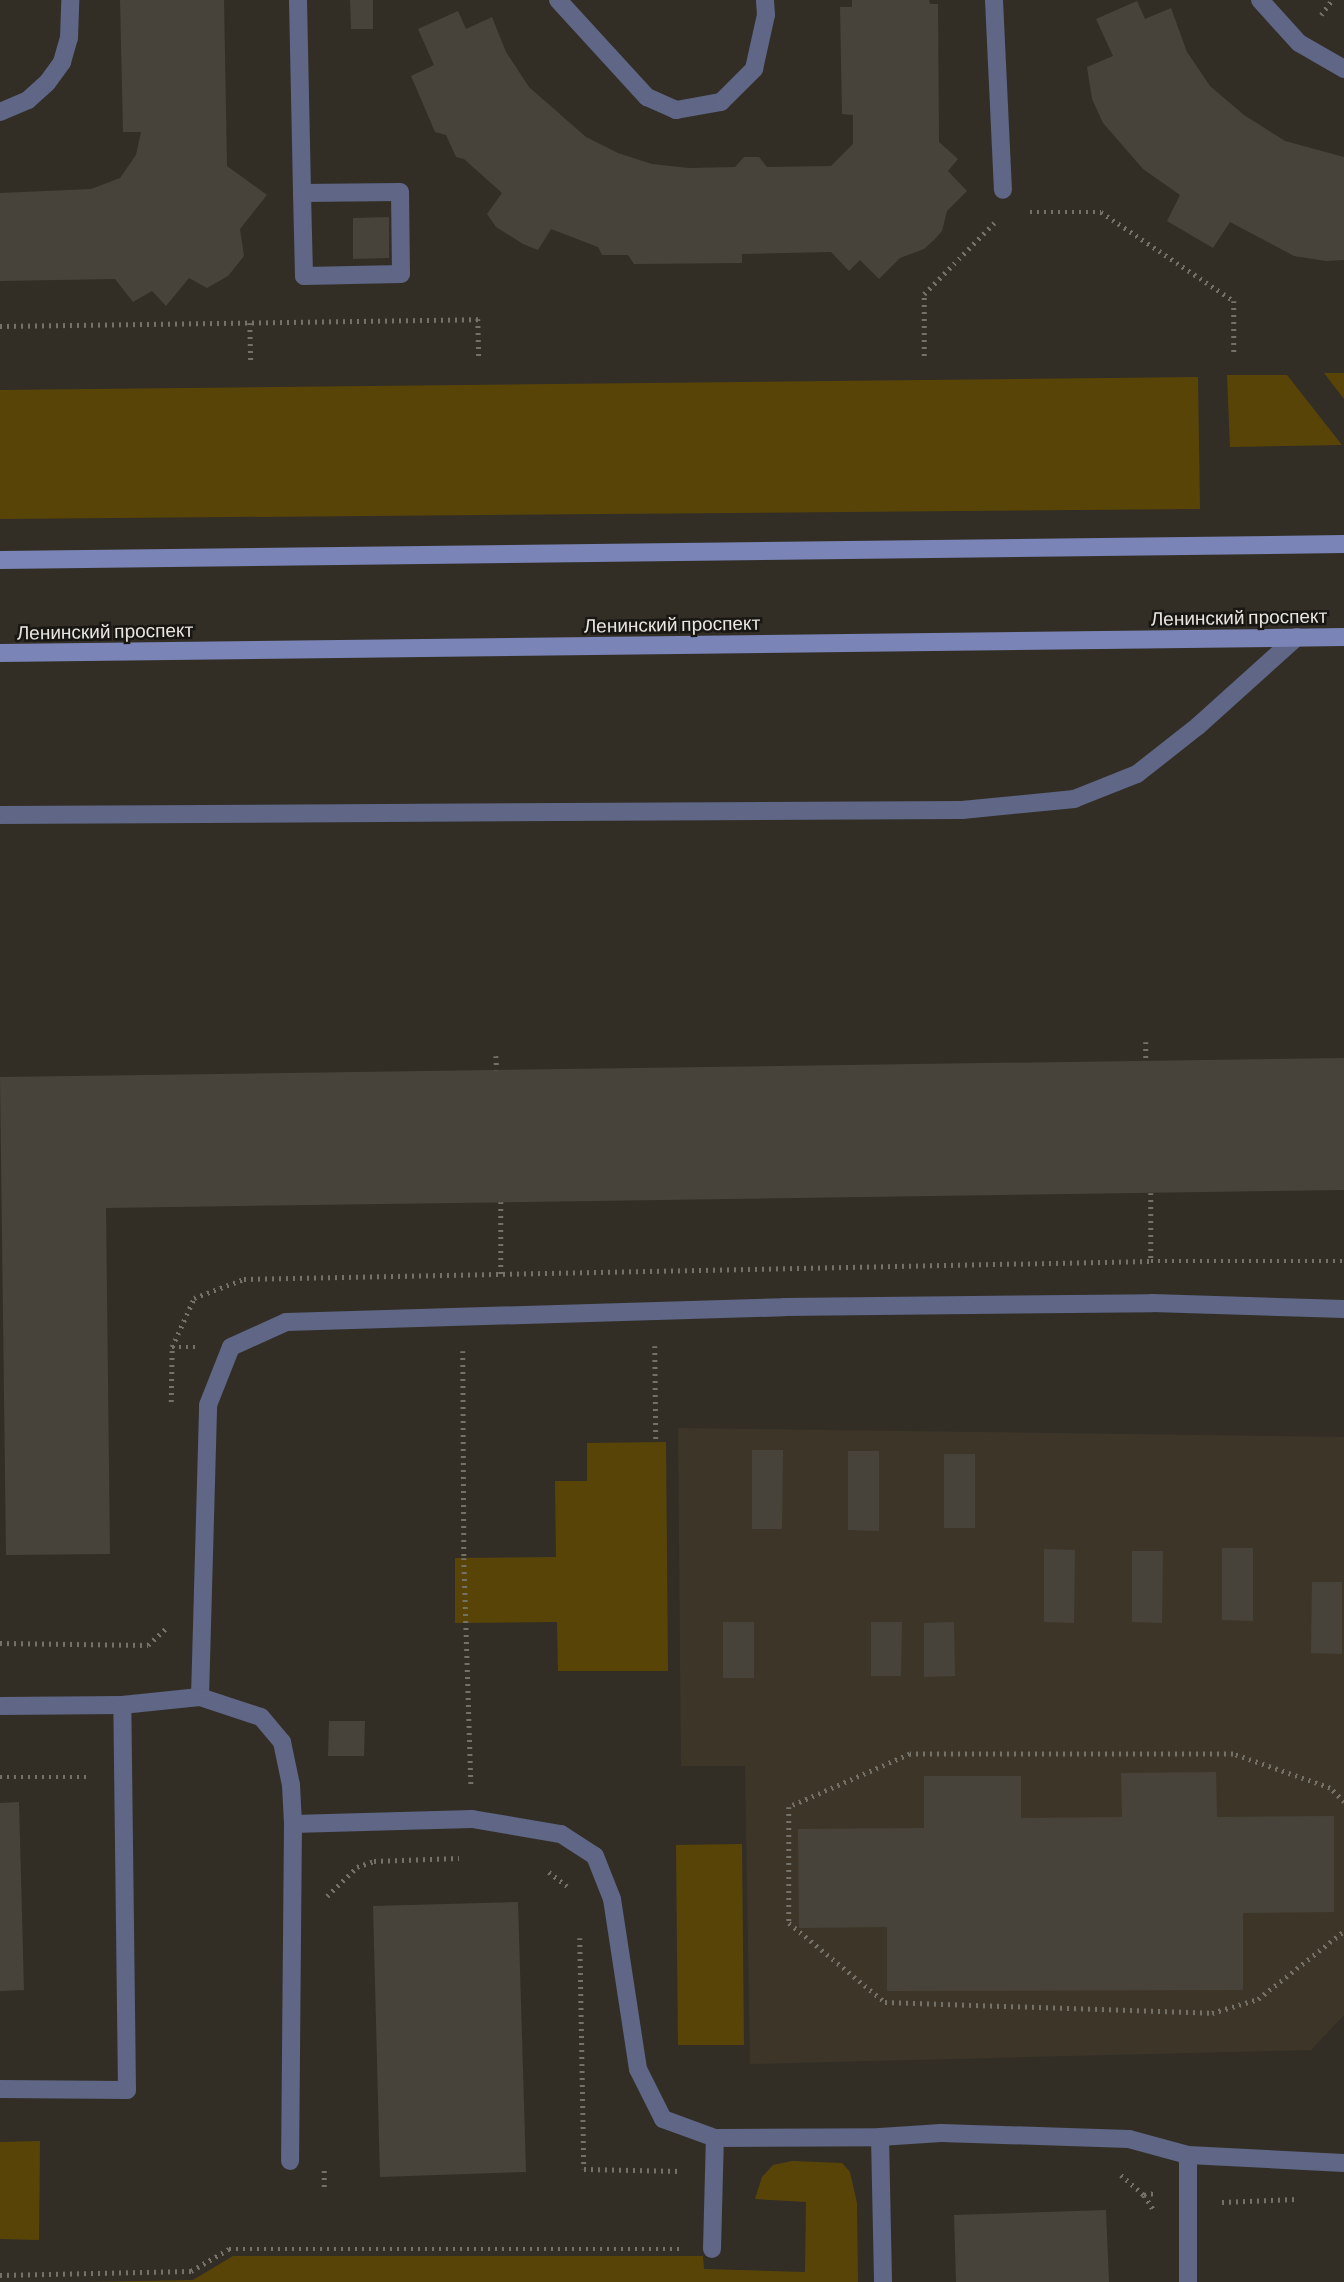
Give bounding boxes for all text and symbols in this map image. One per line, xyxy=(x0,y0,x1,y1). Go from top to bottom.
street label: Ленинский проспект xyxy=(1151,604,1327,630)
street label: Ленинский проспект xyxy=(584,611,760,637)
street label: Ленинский проспект xyxy=(17,618,193,644)

